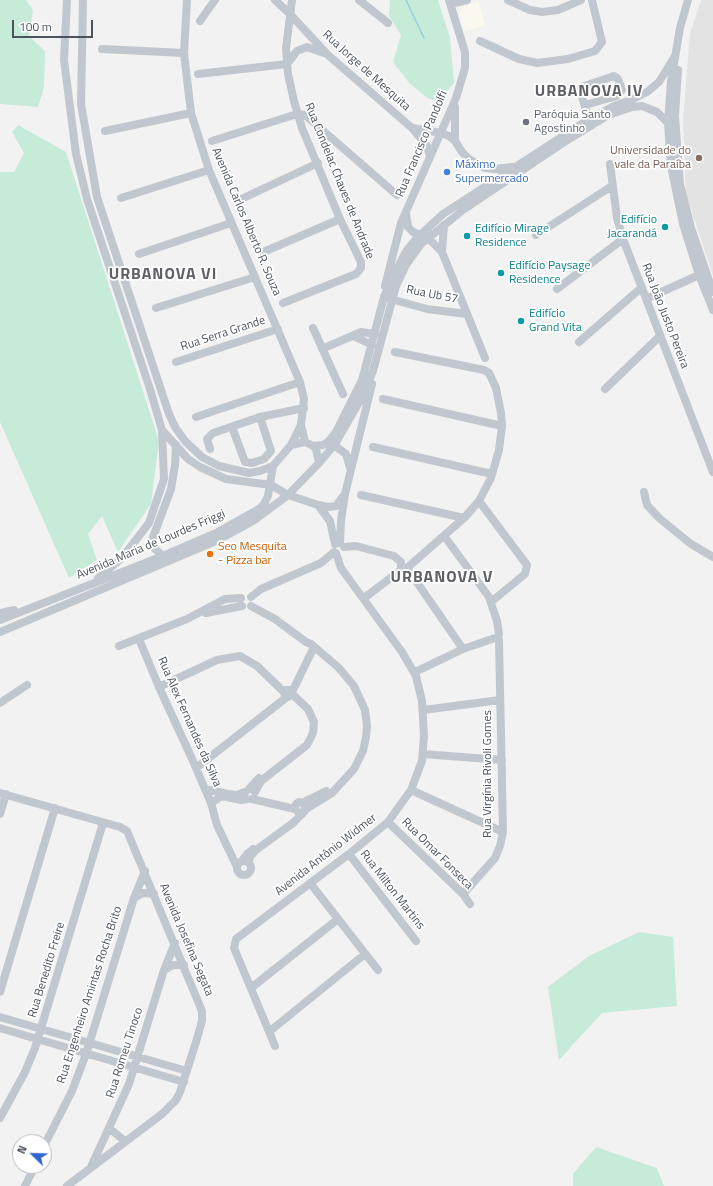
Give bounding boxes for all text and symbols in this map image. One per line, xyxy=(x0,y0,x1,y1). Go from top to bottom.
scale bar xyxy=(14,12,95,38)
text: 100 m xyxy=(19,17,52,36)
street label: Rua Jorge de Mesquita xyxy=(319,28,413,114)
district label: URBANOVA IV xyxy=(535,82,643,102)
street label: Rua Francisco Pandolfi xyxy=(393,89,451,199)
street label: Rua Condelac Chaves de Andrade xyxy=(301,101,377,261)
place label: Paróquia Santo Agostinho xyxy=(534,108,611,136)
marker: Paróquia Santo Agostinho xyxy=(521,117,531,127)
place label: Universidade do vale da Paraíba xyxy=(610,144,691,172)
street label: Avenida Carlos Alberto R. Souza xyxy=(208,146,284,298)
marker: Universidade do vale da Paraíba xyxy=(694,153,704,163)
place label: Máximo Supermercado xyxy=(455,158,528,186)
marker: Máximo Supermercado xyxy=(442,167,452,177)
place label: Edifício Jacarandá xyxy=(607,213,657,241)
place label: Edifício Mirage Residence xyxy=(475,222,549,250)
marker: Edifício Jacarandá xyxy=(660,222,670,232)
marker: Edifício Mirage Residence xyxy=(462,231,472,241)
place label: Edifício Paysage Residence xyxy=(509,259,590,287)
street label: Rua João Justo Pereira xyxy=(638,261,692,371)
district label: URBANOVA VI xyxy=(109,265,217,285)
marker: Edifício Paysage Residence xyxy=(496,268,506,278)
street label: Rua Ub 57 xyxy=(405,283,459,307)
place label: Edifício Grand Vita xyxy=(529,307,582,335)
street label: Rua Serra Grande xyxy=(179,314,267,354)
marker: Edifício Grand Vita xyxy=(516,316,526,326)
street label: Avenida Maria de Lourdes Friggi xyxy=(74,507,228,583)
place label: Seo Mesquita - Pizza bar xyxy=(218,540,287,568)
marker: Seo Mesquita - Pizza bar xyxy=(205,549,215,559)
district label: URBANOVA V xyxy=(390,568,494,588)
street label: Rua Alex Fernandes da Silva xyxy=(154,655,224,789)
street label: Rua Virgínia Rivoli Gomes xyxy=(481,710,495,838)
street label: Avenida Antônio Widmer xyxy=(272,811,380,899)
street label: Rua Omar Fonseca xyxy=(398,815,476,893)
street label: Rua Milton Martins xyxy=(357,848,427,932)
street label: Avenida Josefina Segata xyxy=(156,882,216,998)
street label: Rua Engenheiro Amintas Rocha Brito xyxy=(54,905,126,1085)
street label: Rua Benedito Freire xyxy=(26,920,68,1020)
street label: Rua Romeu Tinoco xyxy=(104,1006,146,1100)
north arrow xyxy=(12,1134,52,1174)
text: N xyxy=(13,1143,31,1156)

